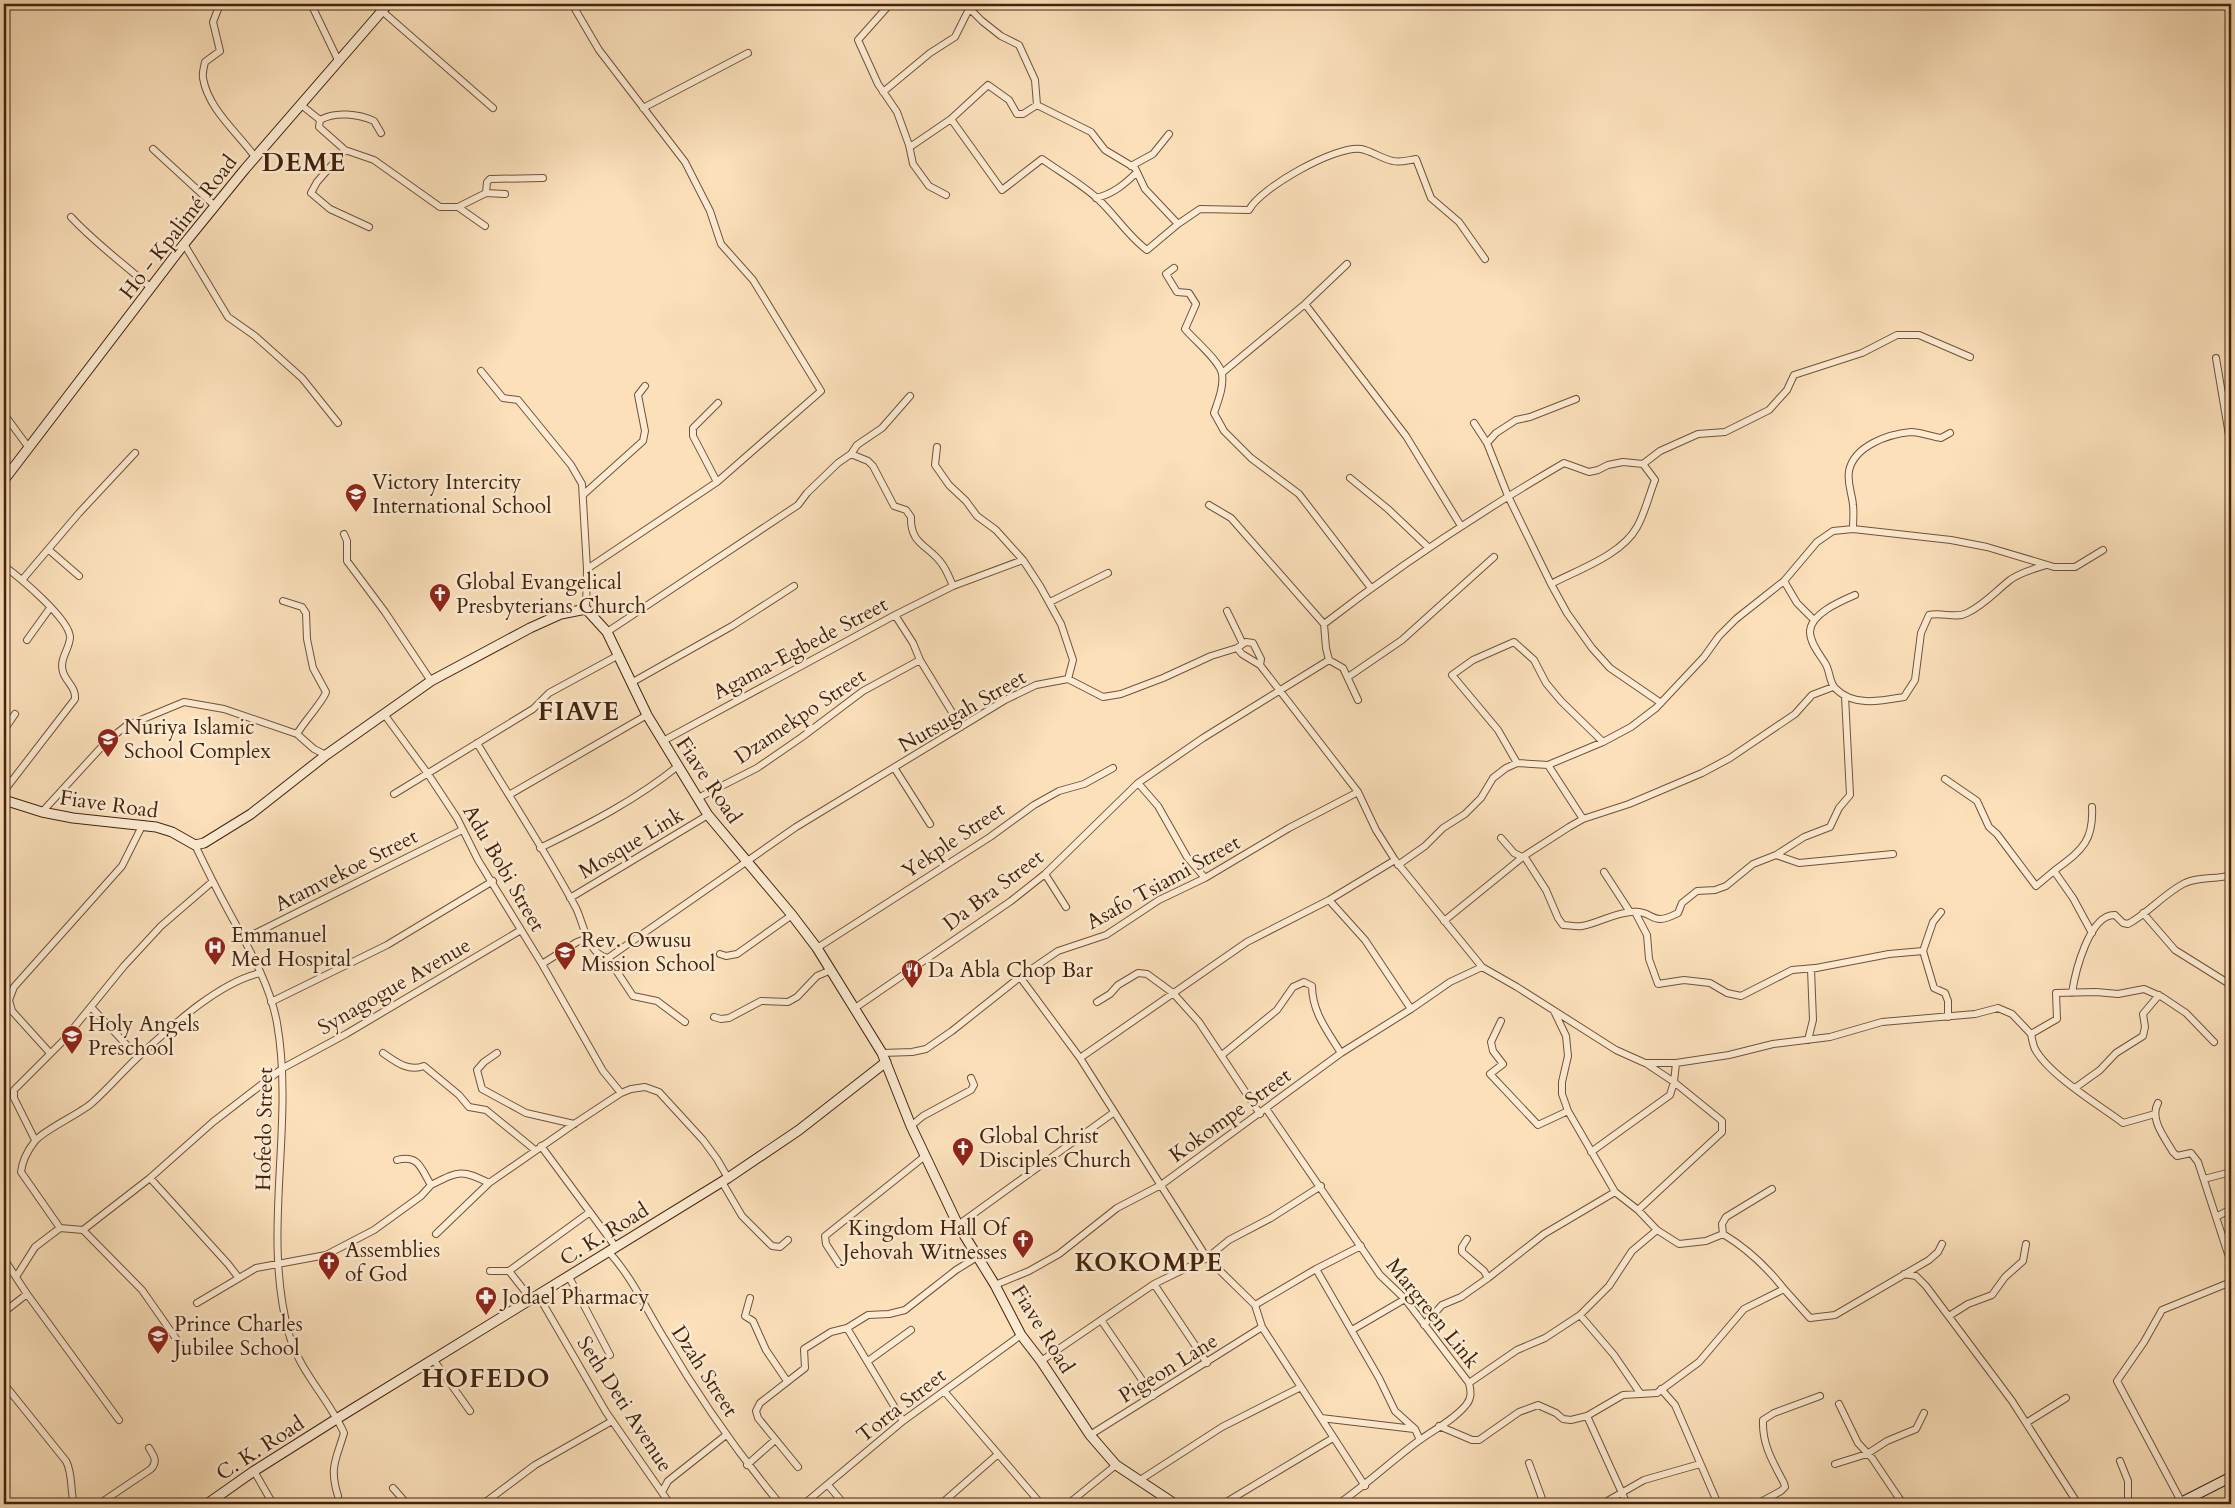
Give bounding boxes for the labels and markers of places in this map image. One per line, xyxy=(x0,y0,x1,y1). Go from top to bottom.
place label: Victory Intercity International School xyxy=(372,468,552,521)
school or university icon: Victory Intercity International School xyxy=(344,482,368,513)
place label: Global Evangelical Presbyterians Church xyxy=(456,568,647,621)
church icon: Global Evangelical Presbyterians Church xyxy=(428,582,452,613)
place label: Nuriya Islamic School Complex xyxy=(124,713,272,766)
school or university icon: Nuriya Islamic School Complex xyxy=(96,727,120,758)
place label: Emmanuel Med Hospital xyxy=(231,921,351,974)
place label: Rev. Owusu Mission School xyxy=(581,926,715,979)
hospital icon: Emmanuel Med Hospital xyxy=(203,935,227,966)
school or university icon: Rev. Owusu Mission School xyxy=(553,940,577,971)
place label: Da Abla Chop Bar xyxy=(928,956,1093,985)
restaurant icon: Da Abla Chop Bar xyxy=(900,958,924,989)
place label: Holy Angels Preschool xyxy=(88,1010,200,1063)
school or university icon: Holy Angels Preschool xyxy=(60,1024,84,1055)
place label: Global Christ Disciples Church xyxy=(979,1122,1132,1175)
church icon: Global Christ Disciples Church xyxy=(951,1136,975,1167)
place label: Kingdom Hall Of Jehovah Witnesses xyxy=(840,1214,1011,1267)
church icon: Kingdom Hall Of Jehovah Witnesses xyxy=(1011,1228,1035,1259)
place label: Assemblies of God xyxy=(345,1236,440,1289)
church icon: Assemblies of God xyxy=(317,1250,341,1281)
place label: Jodael Pharmacy xyxy=(499,1283,649,1312)
pharmacy icon: Jodael Pharmacy xyxy=(474,1285,498,1316)
place label: Prince Charles Jubilee School xyxy=(171,1310,303,1363)
school or university icon: Prince Charles Jubilee School xyxy=(146,1324,170,1355)

